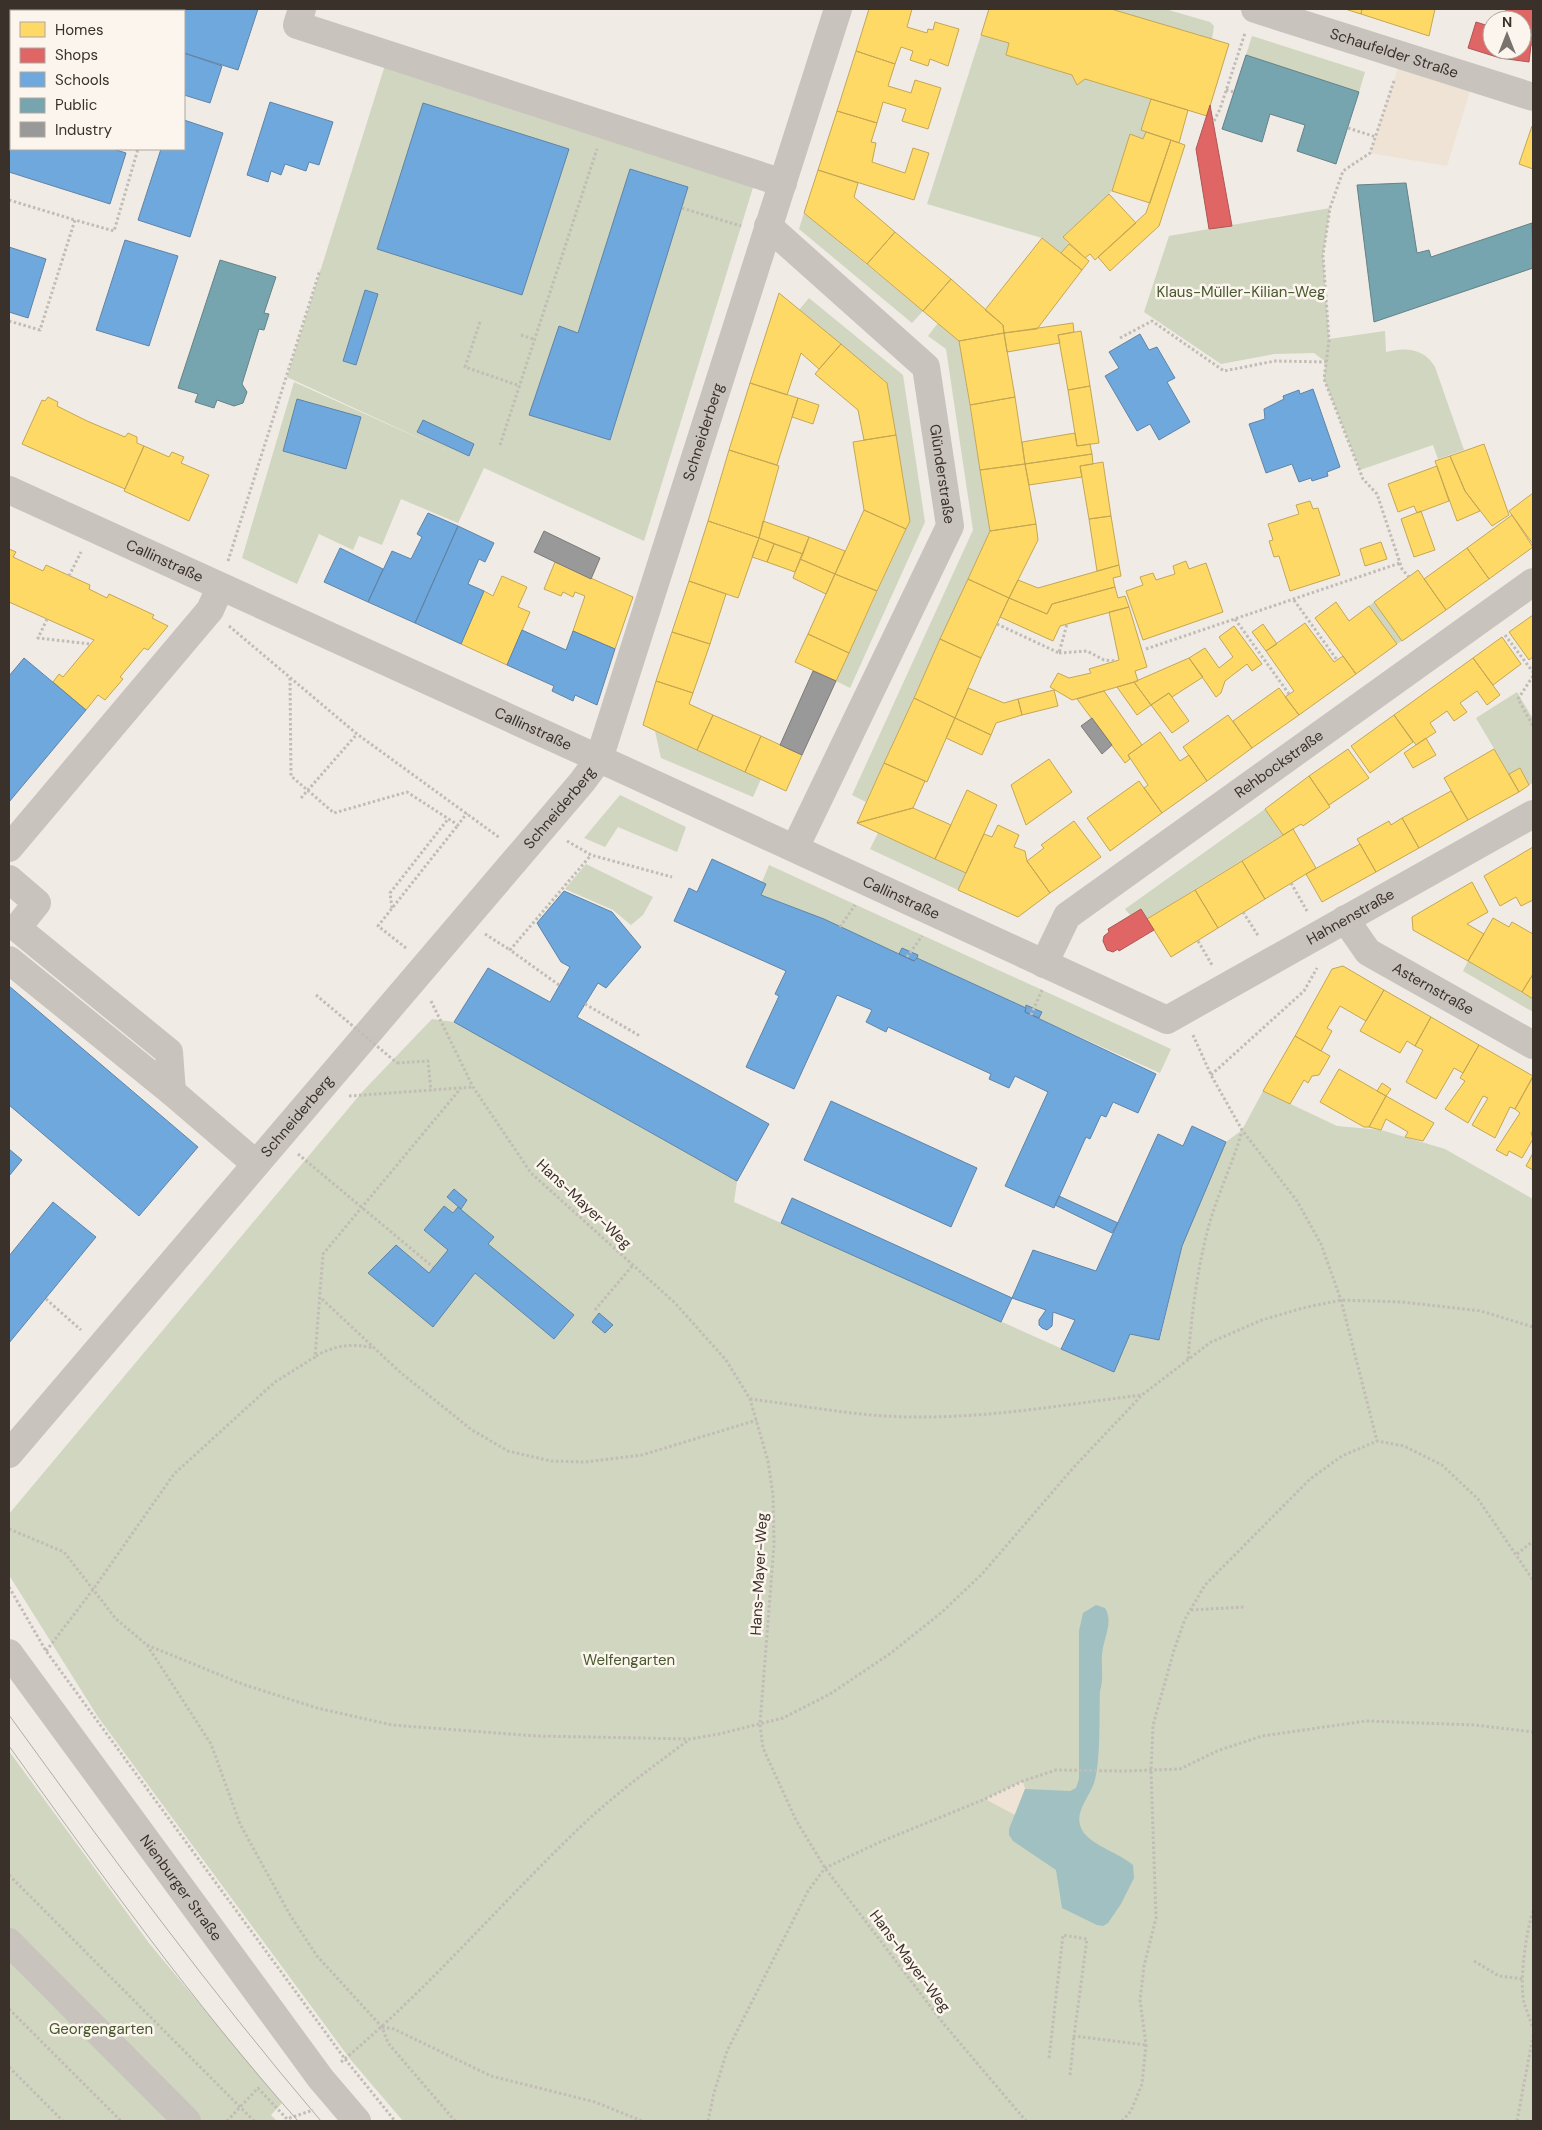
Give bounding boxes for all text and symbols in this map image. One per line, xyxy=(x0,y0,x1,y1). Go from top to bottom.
legend xyxy=(10,10,185,150)
north arrow xyxy=(1482,10,1532,60)
text: N xyxy=(1502,13,1512,31)
text: Homes xyxy=(55,20,104,40)
street label: Schaufelder Straße xyxy=(1328,23,1461,83)
text: Shops xyxy=(55,45,98,65)
text: Schools xyxy=(55,70,110,90)
text: Public xyxy=(55,95,97,115)
text: Industry xyxy=(55,120,113,140)
park label: Klaus-Müller-Kilian-Weg xyxy=(1157,282,1325,302)
street label: Schneiderberg xyxy=(678,380,728,484)
street label: Glünderstraße xyxy=(925,423,960,525)
street label: Callinstraße xyxy=(123,535,207,587)
street label: Callinstraße xyxy=(491,702,575,755)
street label: Rehbockstraße xyxy=(1231,725,1327,803)
street label: Schneiderberg xyxy=(519,763,600,853)
street label: Callinstraße xyxy=(859,871,943,924)
street label: Hahnenstraße xyxy=(1303,884,1398,949)
street label: Asternstraße xyxy=(1389,958,1478,1020)
street label: Schneiderberg xyxy=(256,1071,338,1161)
street label: Hans-Mayer-Weg xyxy=(532,1155,636,1253)
street label: Hans-Mayer-Weg xyxy=(746,1512,772,1636)
park label: Welfengarten xyxy=(583,1650,675,1670)
street label: Nienburger Straße xyxy=(135,1831,227,1945)
street label: Hans-Mayer-Weg xyxy=(865,1906,955,2016)
park label: Georgengarten xyxy=(49,2019,153,2039)

